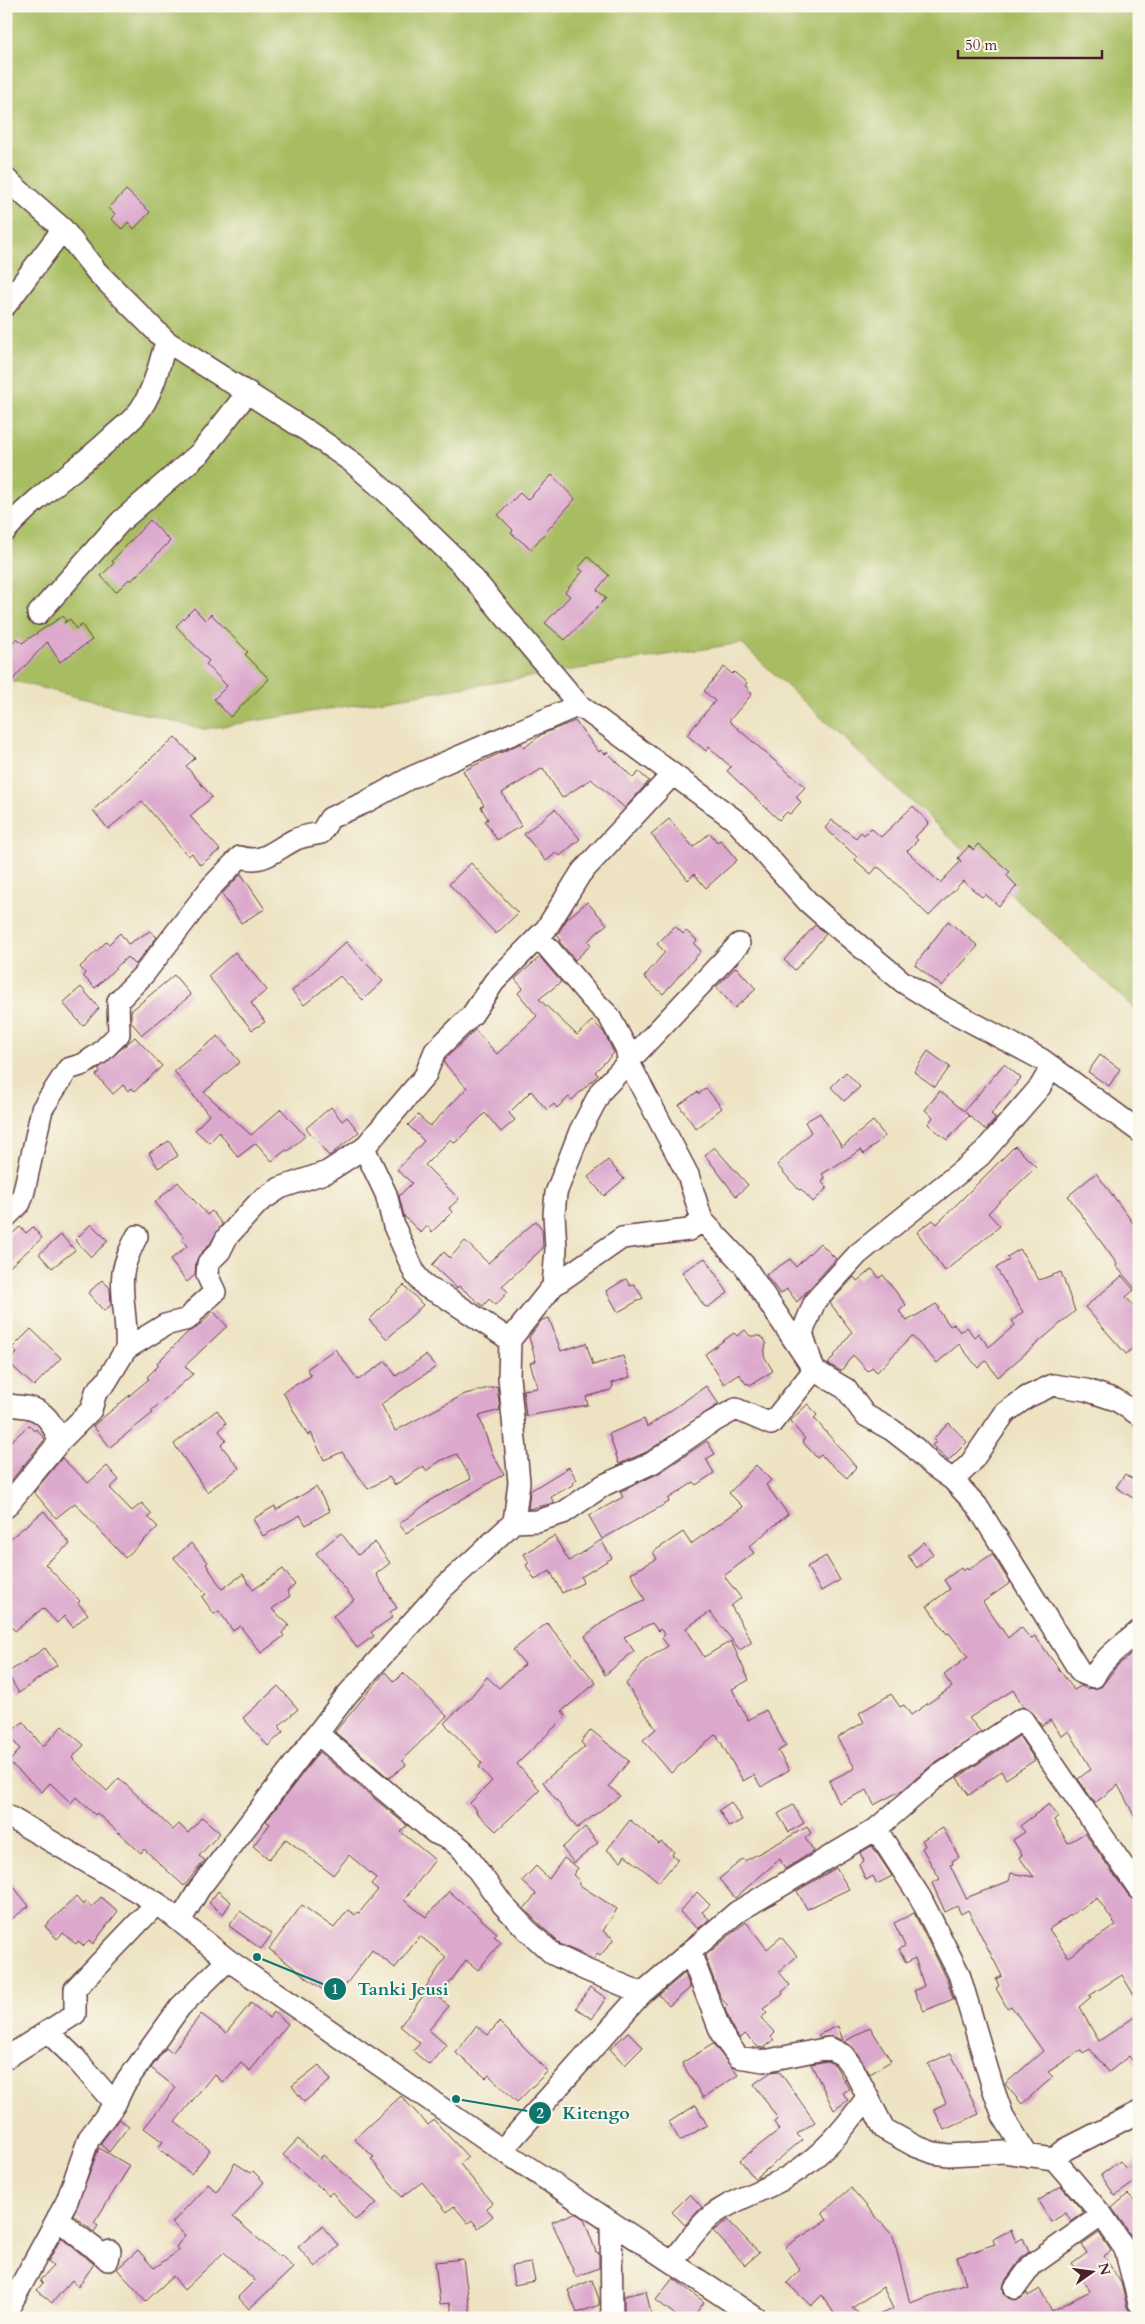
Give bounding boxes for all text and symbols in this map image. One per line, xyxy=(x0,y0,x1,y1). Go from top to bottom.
scale bar xyxy=(958,28,1101,60)
text: 50 m xyxy=(965,35,997,55)
callout: Tanki Jeusi xyxy=(323,1972,459,2005)
text: Tanki Jeusi xyxy=(358,1977,449,2002)
text: 1 xyxy=(331,1979,339,1999)
callout: Kitengo xyxy=(527,2097,640,2130)
text: Kitengo xyxy=(562,2101,630,2126)
text: 2 xyxy=(536,2103,544,2123)
north arrow xyxy=(1068,2246,1118,2296)
text: N xyxy=(1093,2261,1115,2277)

